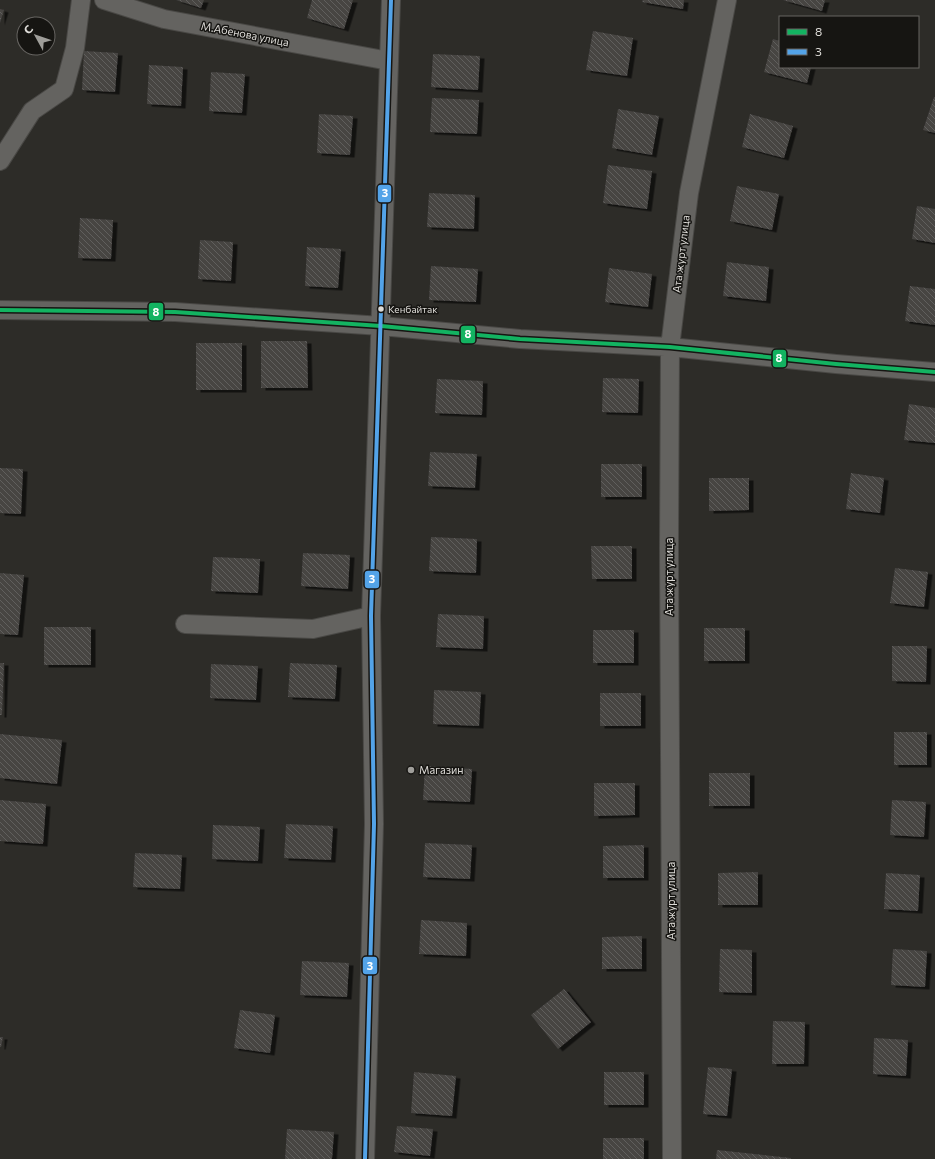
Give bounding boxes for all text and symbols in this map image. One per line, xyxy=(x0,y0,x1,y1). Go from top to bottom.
north arrow xyxy=(16,16,56,56)
legend xyxy=(779,16,919,68)
street label: М.Абенова улица xyxy=(200,19,290,48)
text: С xyxy=(21,22,36,36)
text: 8 xyxy=(815,24,822,38)
text: 3 xyxy=(815,44,822,58)
line badge: 3 xyxy=(377,184,392,203)
text: 3 xyxy=(382,186,388,199)
street label: Ата журт улица xyxy=(669,214,692,294)
line badge: 8 xyxy=(148,302,164,321)
place label: Кенбайтак xyxy=(388,303,438,315)
marker: Кенбайтак xyxy=(376,304,386,314)
text: 8 xyxy=(153,305,160,318)
line badge: 8 xyxy=(460,325,476,344)
text: 8 xyxy=(465,327,472,340)
line badge: 8 xyxy=(772,349,787,368)
text: 8 xyxy=(776,351,783,364)
street label: Ата журт улица xyxy=(662,538,675,616)
line badge: 3 xyxy=(364,570,380,589)
text: 3 xyxy=(369,572,375,585)
place label: Магазин xyxy=(419,763,464,776)
marker: Магазин xyxy=(406,765,416,775)
street label: Ата журт улица xyxy=(664,862,677,940)
line badge: 3 xyxy=(362,956,378,975)
text: 3 xyxy=(367,959,373,972)

